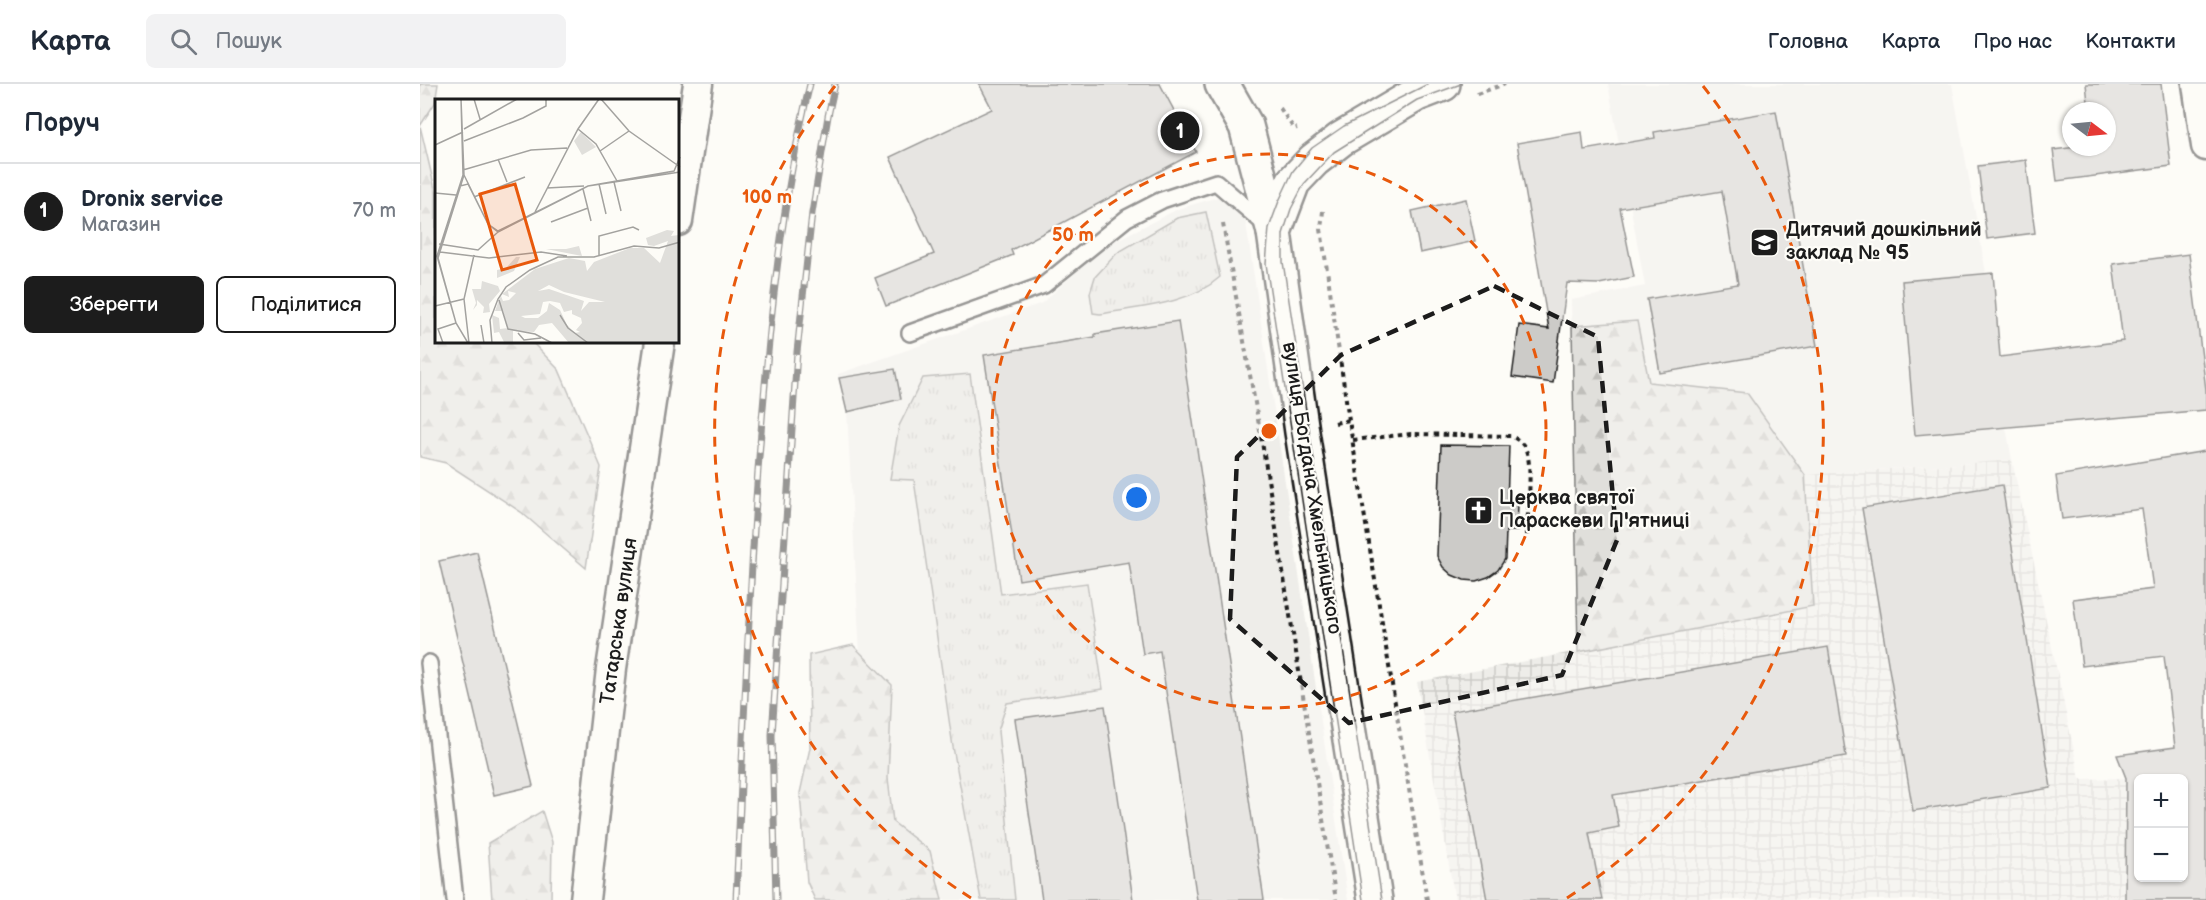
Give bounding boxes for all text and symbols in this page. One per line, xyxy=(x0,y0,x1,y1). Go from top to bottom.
search box xyxy=(146,14,566,68)
text: Карта xyxy=(30,25,110,58)
icon: search xyxy=(167,25,200,58)
text: Пошук xyxy=(215,28,282,55)
text: Головна xyxy=(1768,29,1848,54)
text: Карта xyxy=(1881,29,1940,54)
text: Про нас xyxy=(1973,29,2052,54)
text: Контакти xyxy=(2085,29,2176,54)
inset map xyxy=(435,99,680,344)
north arrow xyxy=(2062,102,2116,156)
text: Поруч xyxy=(24,108,100,139)
pin: 1 xyxy=(1160,108,1200,154)
text: Dronix service xyxy=(81,186,223,213)
text: 100 m xyxy=(742,187,792,208)
text: 1 xyxy=(39,199,48,223)
text: 70 m xyxy=(352,199,396,223)
text: Магазин xyxy=(81,213,161,237)
place label: Дитячий дошкільний заклад № 95 xyxy=(1786,218,1982,265)
text: 50 m xyxy=(1052,225,1094,246)
school or university icon: Дитячий дошкільний заклад № 95 xyxy=(1749,226,1781,258)
button: Зберегти xyxy=(24,276,204,333)
button: Поділитися xyxy=(216,276,396,333)
street label: вулиця Богдана Хмельницького xyxy=(1277,340,1347,636)
centre of rings xyxy=(1259,421,1279,441)
your location xyxy=(1122,483,1151,512)
place label: Церква святої Параскеви П'ятниці xyxy=(1499,486,1690,533)
church icon: Церква святої Параскеви П'ятниці xyxy=(1462,494,1494,526)
street label: Татарська вулиця xyxy=(595,536,643,706)
map controls xyxy=(2134,774,2188,882)
button: + xyxy=(2134,774,2188,828)
button: − xyxy=(2134,828,2188,882)

